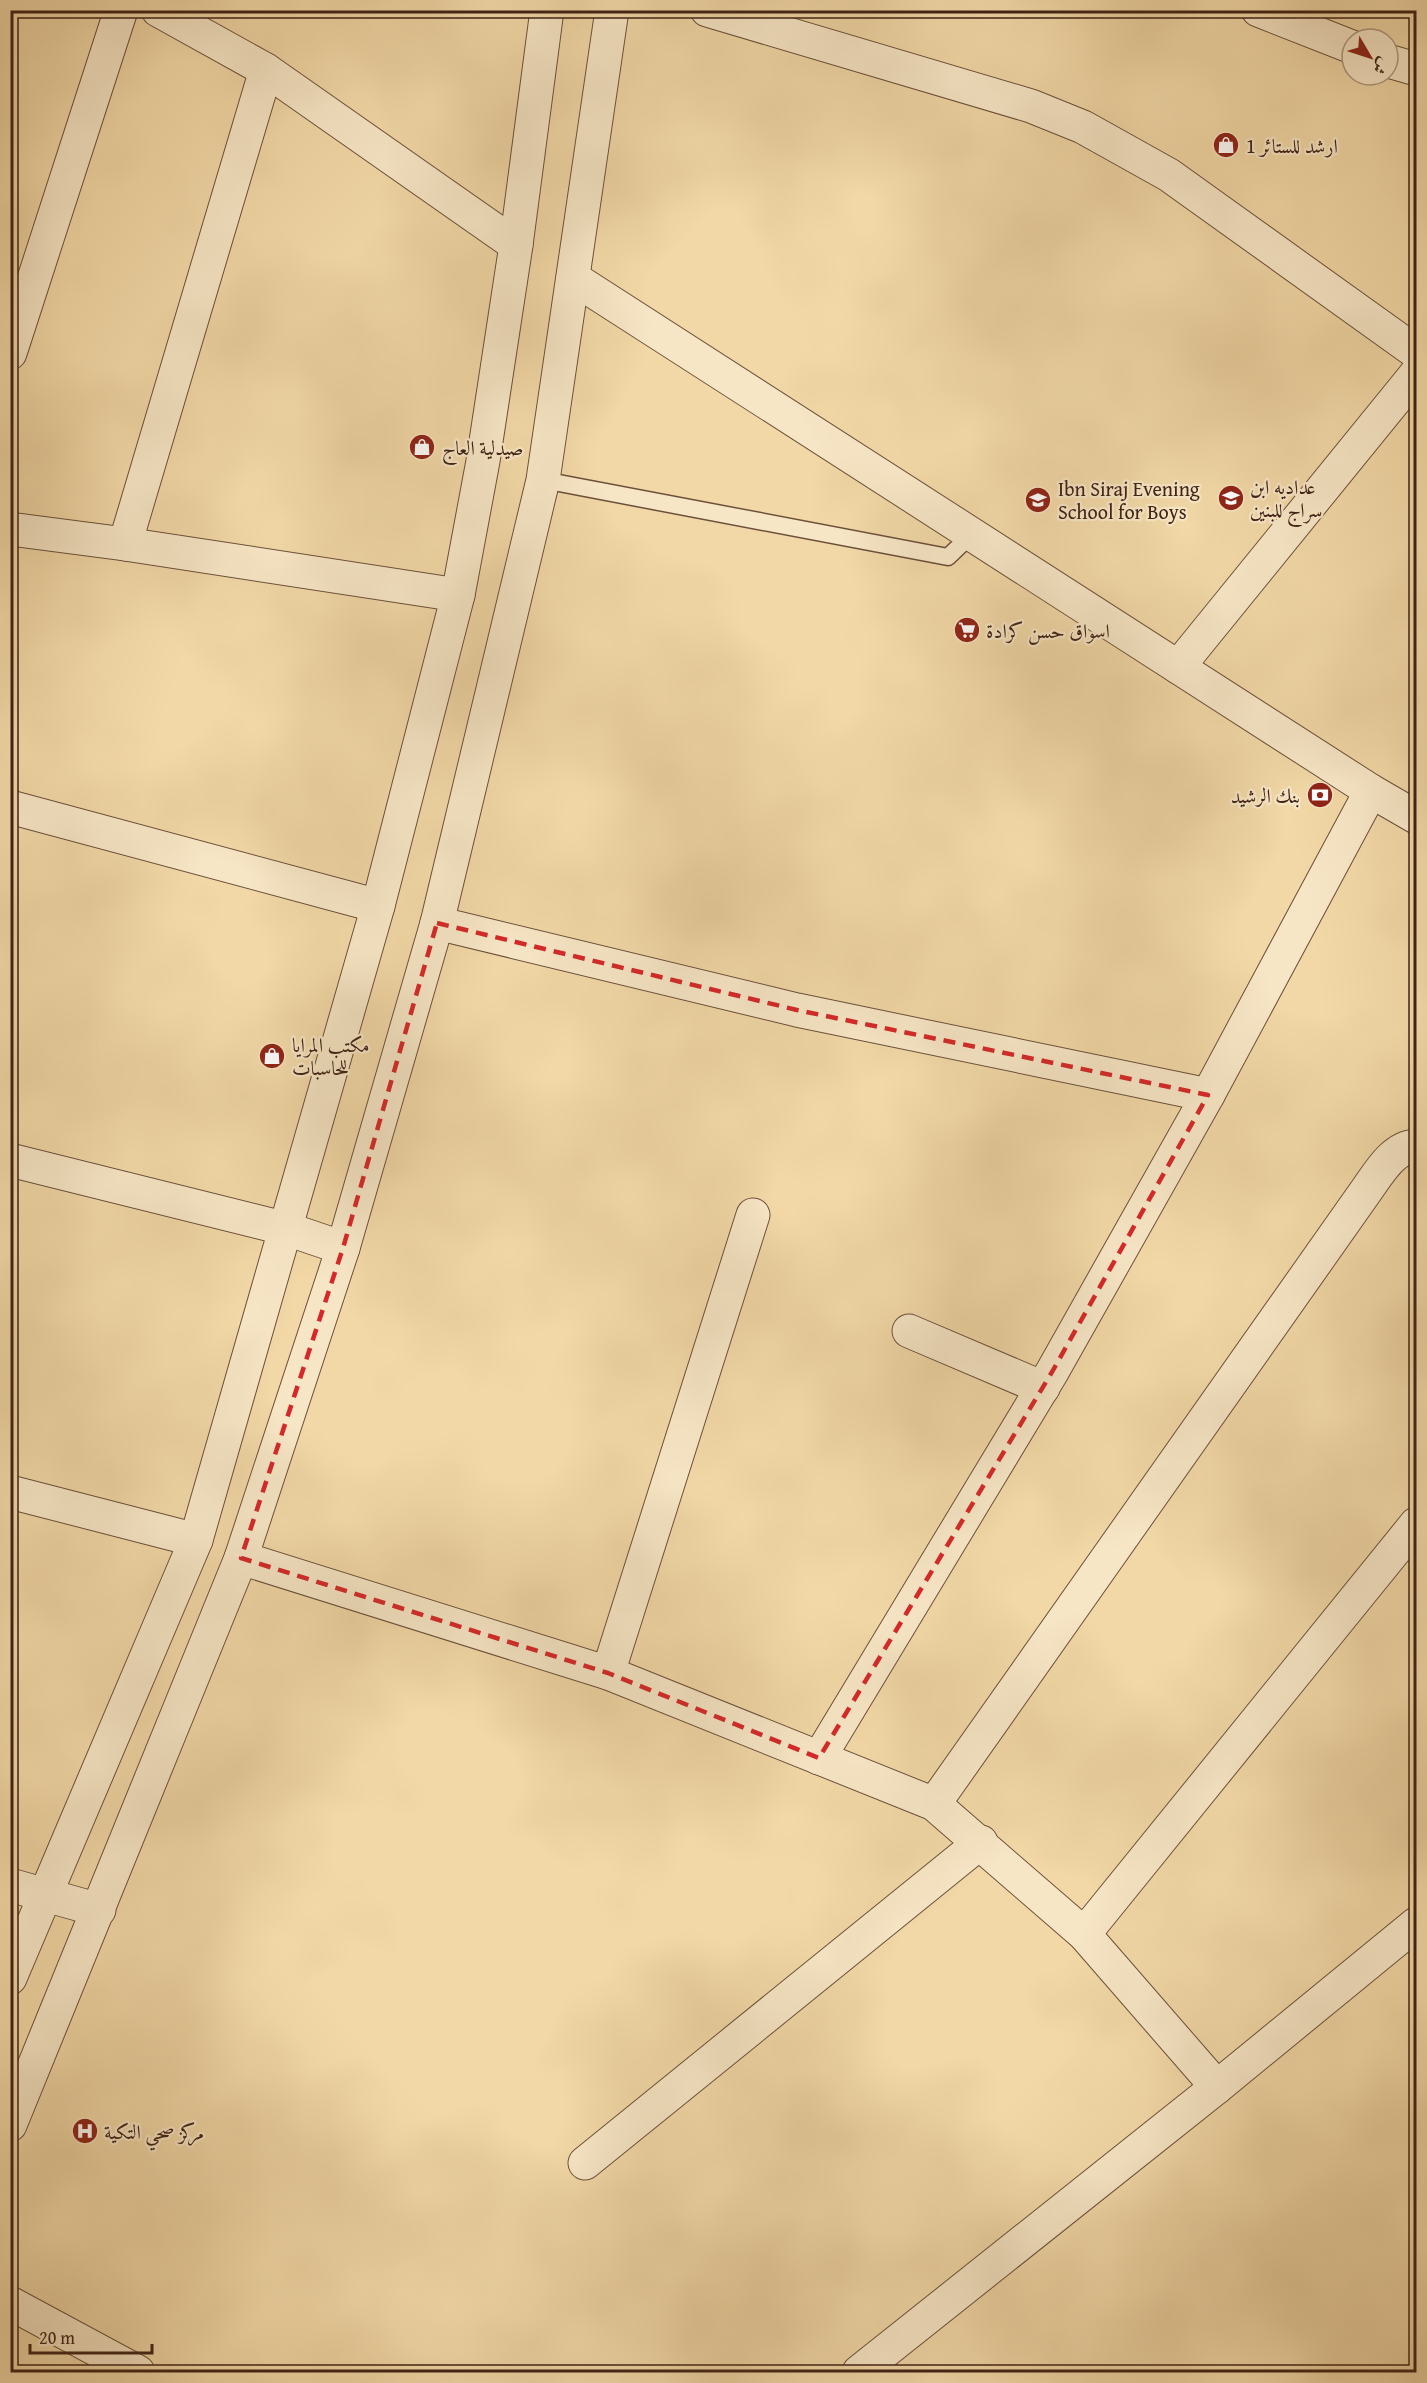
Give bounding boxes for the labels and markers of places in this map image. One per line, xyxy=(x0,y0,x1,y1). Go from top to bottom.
shop icon: ارشد للستائر 1 xyxy=(1211,130,1241,160)
place label: ارشد للستائر 1 xyxy=(1246,131,1338,160)
shop icon: صيدلية العاج xyxy=(407,432,437,462)
place label: صيدلية العاج xyxy=(442,433,524,466)
place label: عداديه ابن سراج للبنين xyxy=(1250,472,1322,528)
place label: Ibn Siraj Evening School for Boys xyxy=(1058,474,1200,526)
school or university icon: عداديه ابن سراج للبنين xyxy=(1216,483,1246,513)
school or university icon: Ibn Siraj Evening School for Boys xyxy=(1023,485,1053,515)
supermarket icon: اسواق حسن كرادة xyxy=(952,615,982,645)
place label: اسواق حسن كرادة xyxy=(986,616,1110,645)
bank icon: بنك الرشيد xyxy=(1305,780,1335,810)
place label: بنك الرشيد xyxy=(1231,781,1300,810)
place label: مكتب المرايا للحاسبات xyxy=(292,1030,370,1082)
shop icon: مكتب المرايا للحاسبات xyxy=(257,1041,287,1071)
hospital icon: مركز صحي التكية xyxy=(70,2116,100,2146)
place label: مركز صحي التكية xyxy=(104,2117,204,2151)

